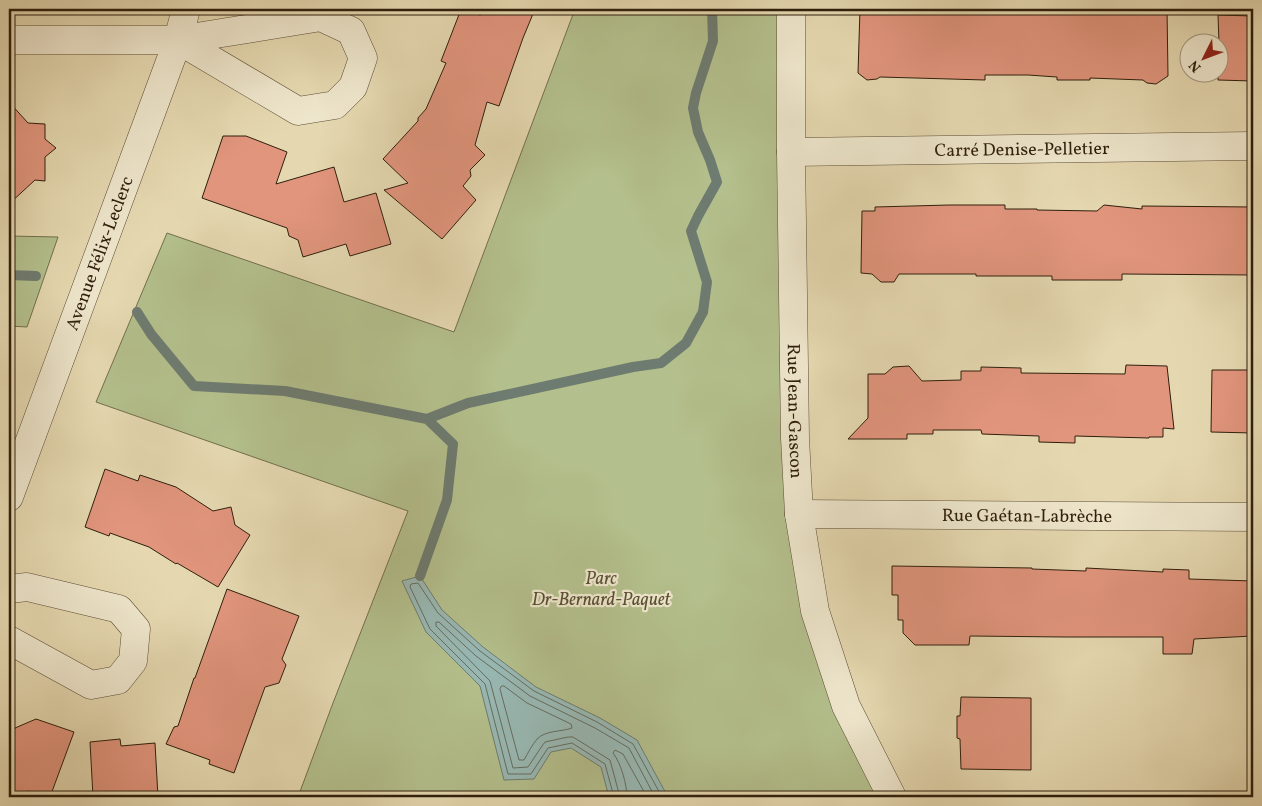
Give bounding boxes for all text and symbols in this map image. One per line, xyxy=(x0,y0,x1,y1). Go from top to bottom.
north arrow xyxy=(1180,32,1230,82)
text: N xyxy=(1185,56,1206,76)
street label: Carré Denise-Pelletier xyxy=(934,137,1110,164)
street label: Avenue Félix-Leclerc xyxy=(61,173,141,334)
street label: Rue Jean-Gascon xyxy=(780,343,808,479)
street label: Rue Gaétan-Labrèche xyxy=(942,504,1112,530)
park label: Parc Dr-Bernard-Paquet xyxy=(532,567,672,613)

